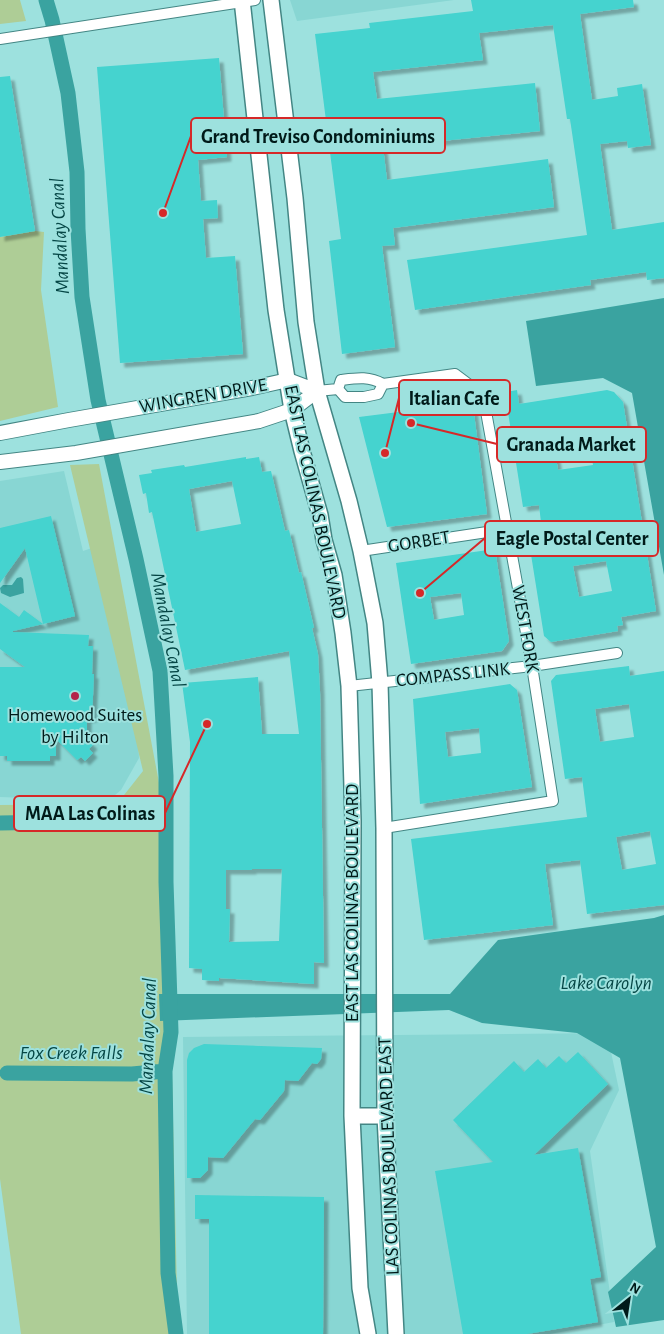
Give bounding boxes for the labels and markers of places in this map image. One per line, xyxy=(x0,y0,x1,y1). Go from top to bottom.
callout: Grand Treviso Condominiums xyxy=(191,118,445,153)
callout: Italian Cafe xyxy=(399,380,510,415)
callout: Granada Market xyxy=(497,427,646,462)
callout: Eagle Postal Center xyxy=(485,521,658,556)
marker: Homewood Suites by Hilton xyxy=(69,690,81,702)
place label: Homewood Suites by Hilton xyxy=(8,706,142,747)
callout: MAA Las Colinas xyxy=(14,796,165,831)

